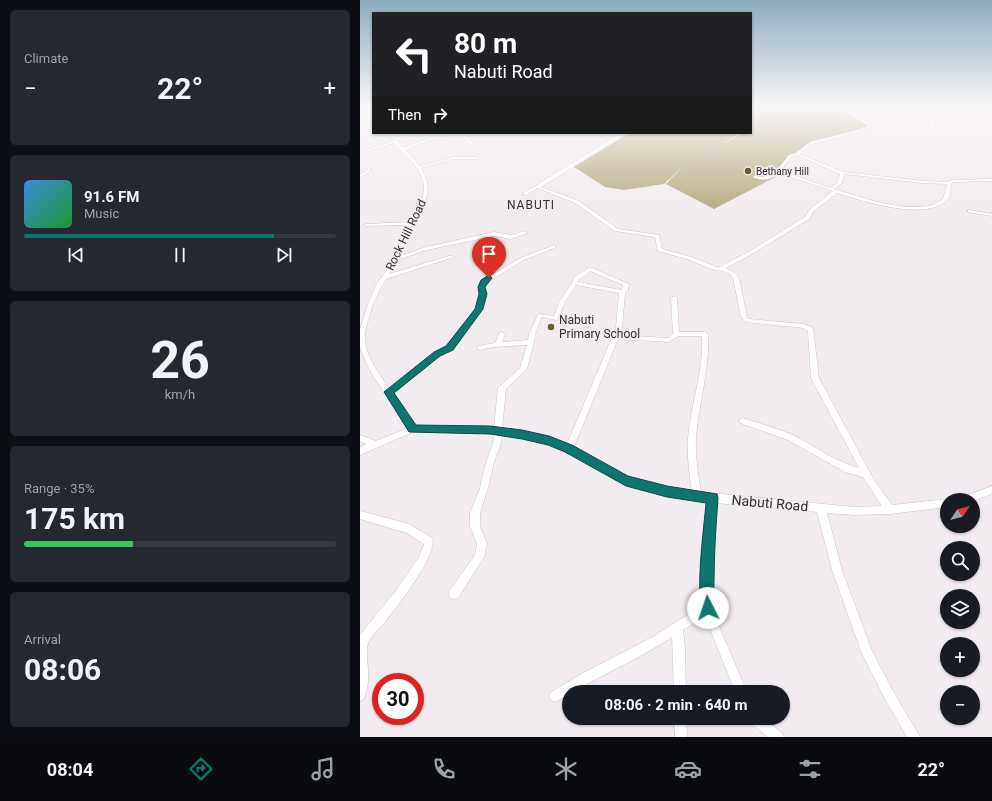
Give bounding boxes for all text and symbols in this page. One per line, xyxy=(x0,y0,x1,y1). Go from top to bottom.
text: 80 m xyxy=(454,27,517,60)
icon: left xyxy=(388,28,440,80)
text: Climate xyxy=(24,51,68,66)
text: Nabuti Road xyxy=(454,61,553,82)
text: 22° xyxy=(157,71,203,106)
text: − xyxy=(24,76,37,101)
text: + xyxy=(324,76,336,101)
icon: right xyxy=(429,104,451,126)
text: Then xyxy=(388,106,421,124)
marker: Bethany Hill xyxy=(743,166,753,176)
place label: Bethany Hill xyxy=(756,166,809,177)
text: 91.6 FM xyxy=(84,188,139,206)
street label: Rock Hill Road xyxy=(383,197,429,273)
district label: NABUTI xyxy=(507,198,555,212)
text: Music xyxy=(84,206,119,221)
pin xyxy=(472,237,506,278)
icon: arrive xyxy=(478,243,500,265)
icon: previous xyxy=(65,244,87,266)
icon: pause xyxy=(169,244,191,266)
icon: next xyxy=(273,244,295,266)
place label: Nabuti Primary School xyxy=(559,313,640,341)
marker: Nabuti Primary School xyxy=(546,322,556,332)
text: 26 xyxy=(150,330,210,391)
text: km/h xyxy=(165,387,195,402)
text: Range · 35% xyxy=(24,481,94,496)
street label: Nabuti Road xyxy=(731,492,809,514)
north arrow xyxy=(940,493,980,533)
map controls xyxy=(940,493,980,725)
text: 175 km xyxy=(24,501,125,536)
button: search xyxy=(940,541,980,581)
position arrow xyxy=(687,587,729,629)
button: layers xyxy=(940,589,980,629)
text: Arrival xyxy=(24,632,61,647)
button: + xyxy=(940,637,980,677)
text: 08:06 xyxy=(24,652,101,687)
speed limit sign: 30 xyxy=(372,673,424,725)
button: − xyxy=(940,685,980,725)
text: 08:06 · 2 min · 640 m xyxy=(605,696,747,714)
icon: directions xyxy=(187,755,215,783)
icon: music xyxy=(309,755,337,783)
icon: phone xyxy=(430,755,458,783)
icon: climate xyxy=(552,755,580,783)
icon: car xyxy=(674,755,702,783)
icon: filters xyxy=(796,755,824,783)
text: 08:04 xyxy=(47,759,93,780)
text: 22° xyxy=(917,759,945,780)

